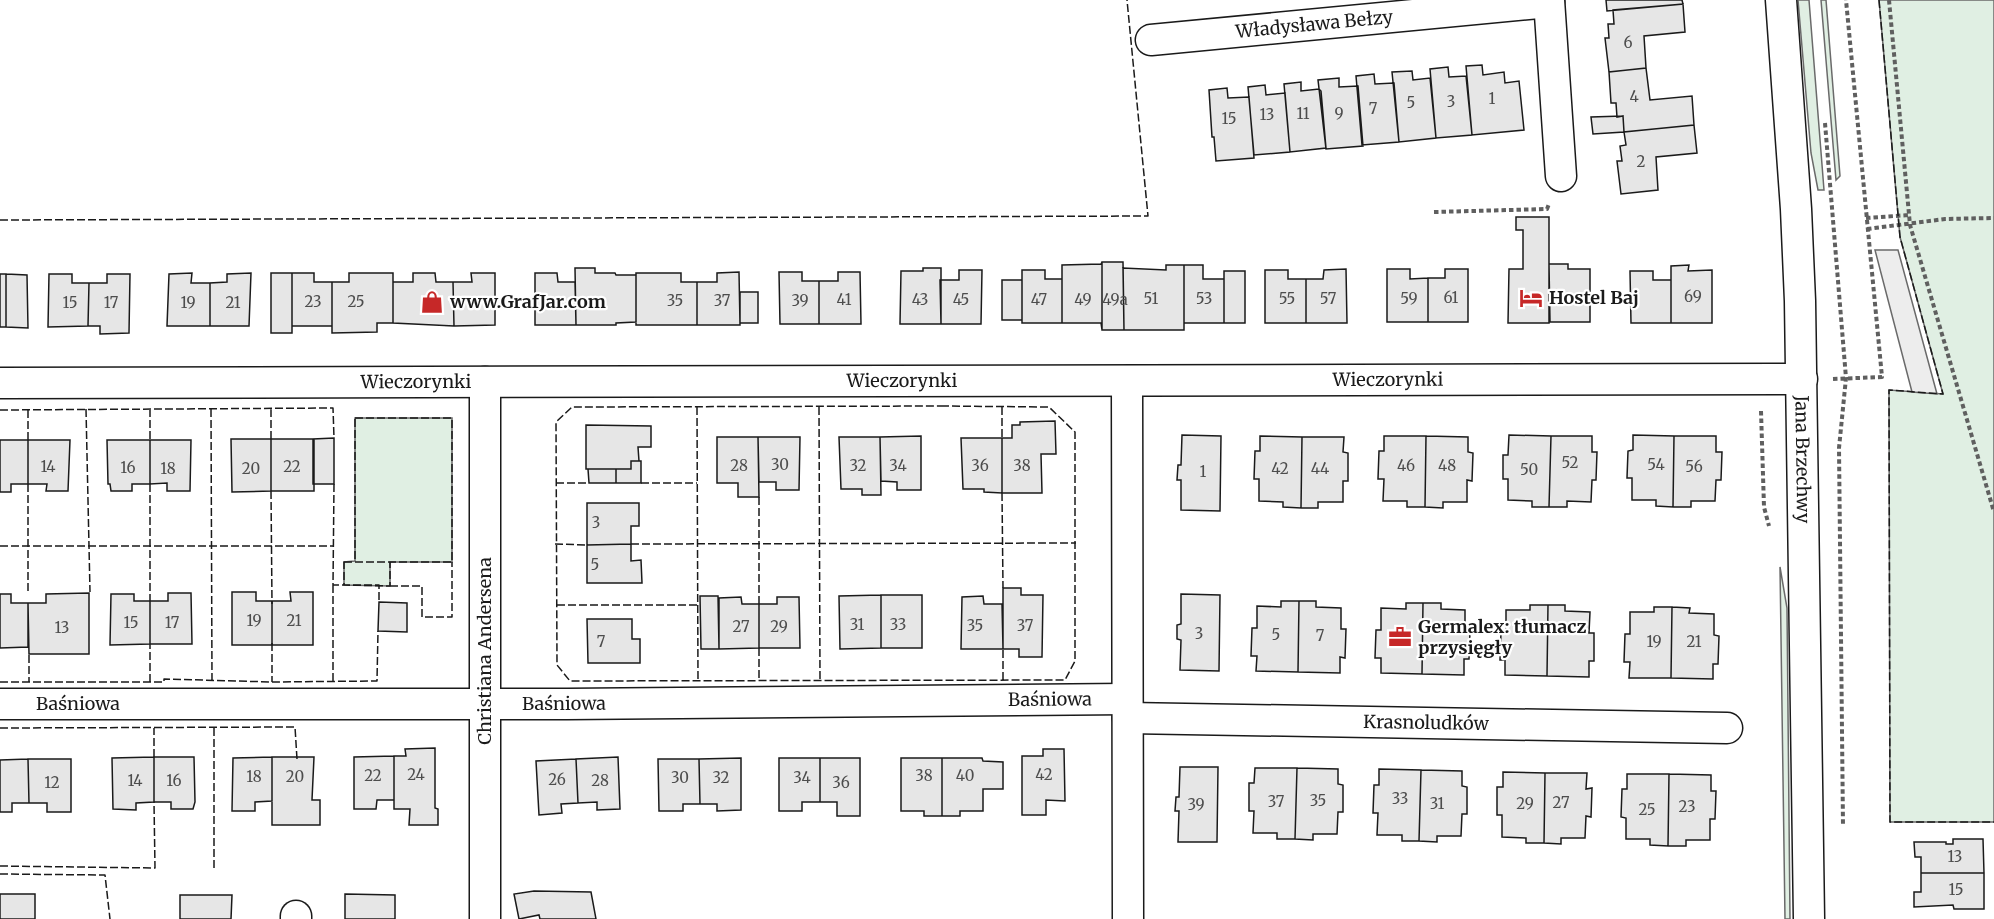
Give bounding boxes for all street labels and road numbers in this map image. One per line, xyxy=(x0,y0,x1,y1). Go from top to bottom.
street label: Władysława Bełzy xyxy=(1233,5,1394,43)
street label: Wieczorynki xyxy=(1332,368,1444,391)
street label: Wieczorynki xyxy=(846,369,958,392)
street label: Wieczorynki xyxy=(360,370,472,393)
street label: Jana Brzechwy xyxy=(1790,394,1815,524)
street label: Christiana Andersena xyxy=(473,557,496,745)
street label: Baśniowa xyxy=(1008,687,1092,711)
street label: Baśniowa xyxy=(36,692,120,715)
street label: Baśniowa xyxy=(522,692,606,715)
street label: Krasnoludków xyxy=(1363,710,1490,735)

